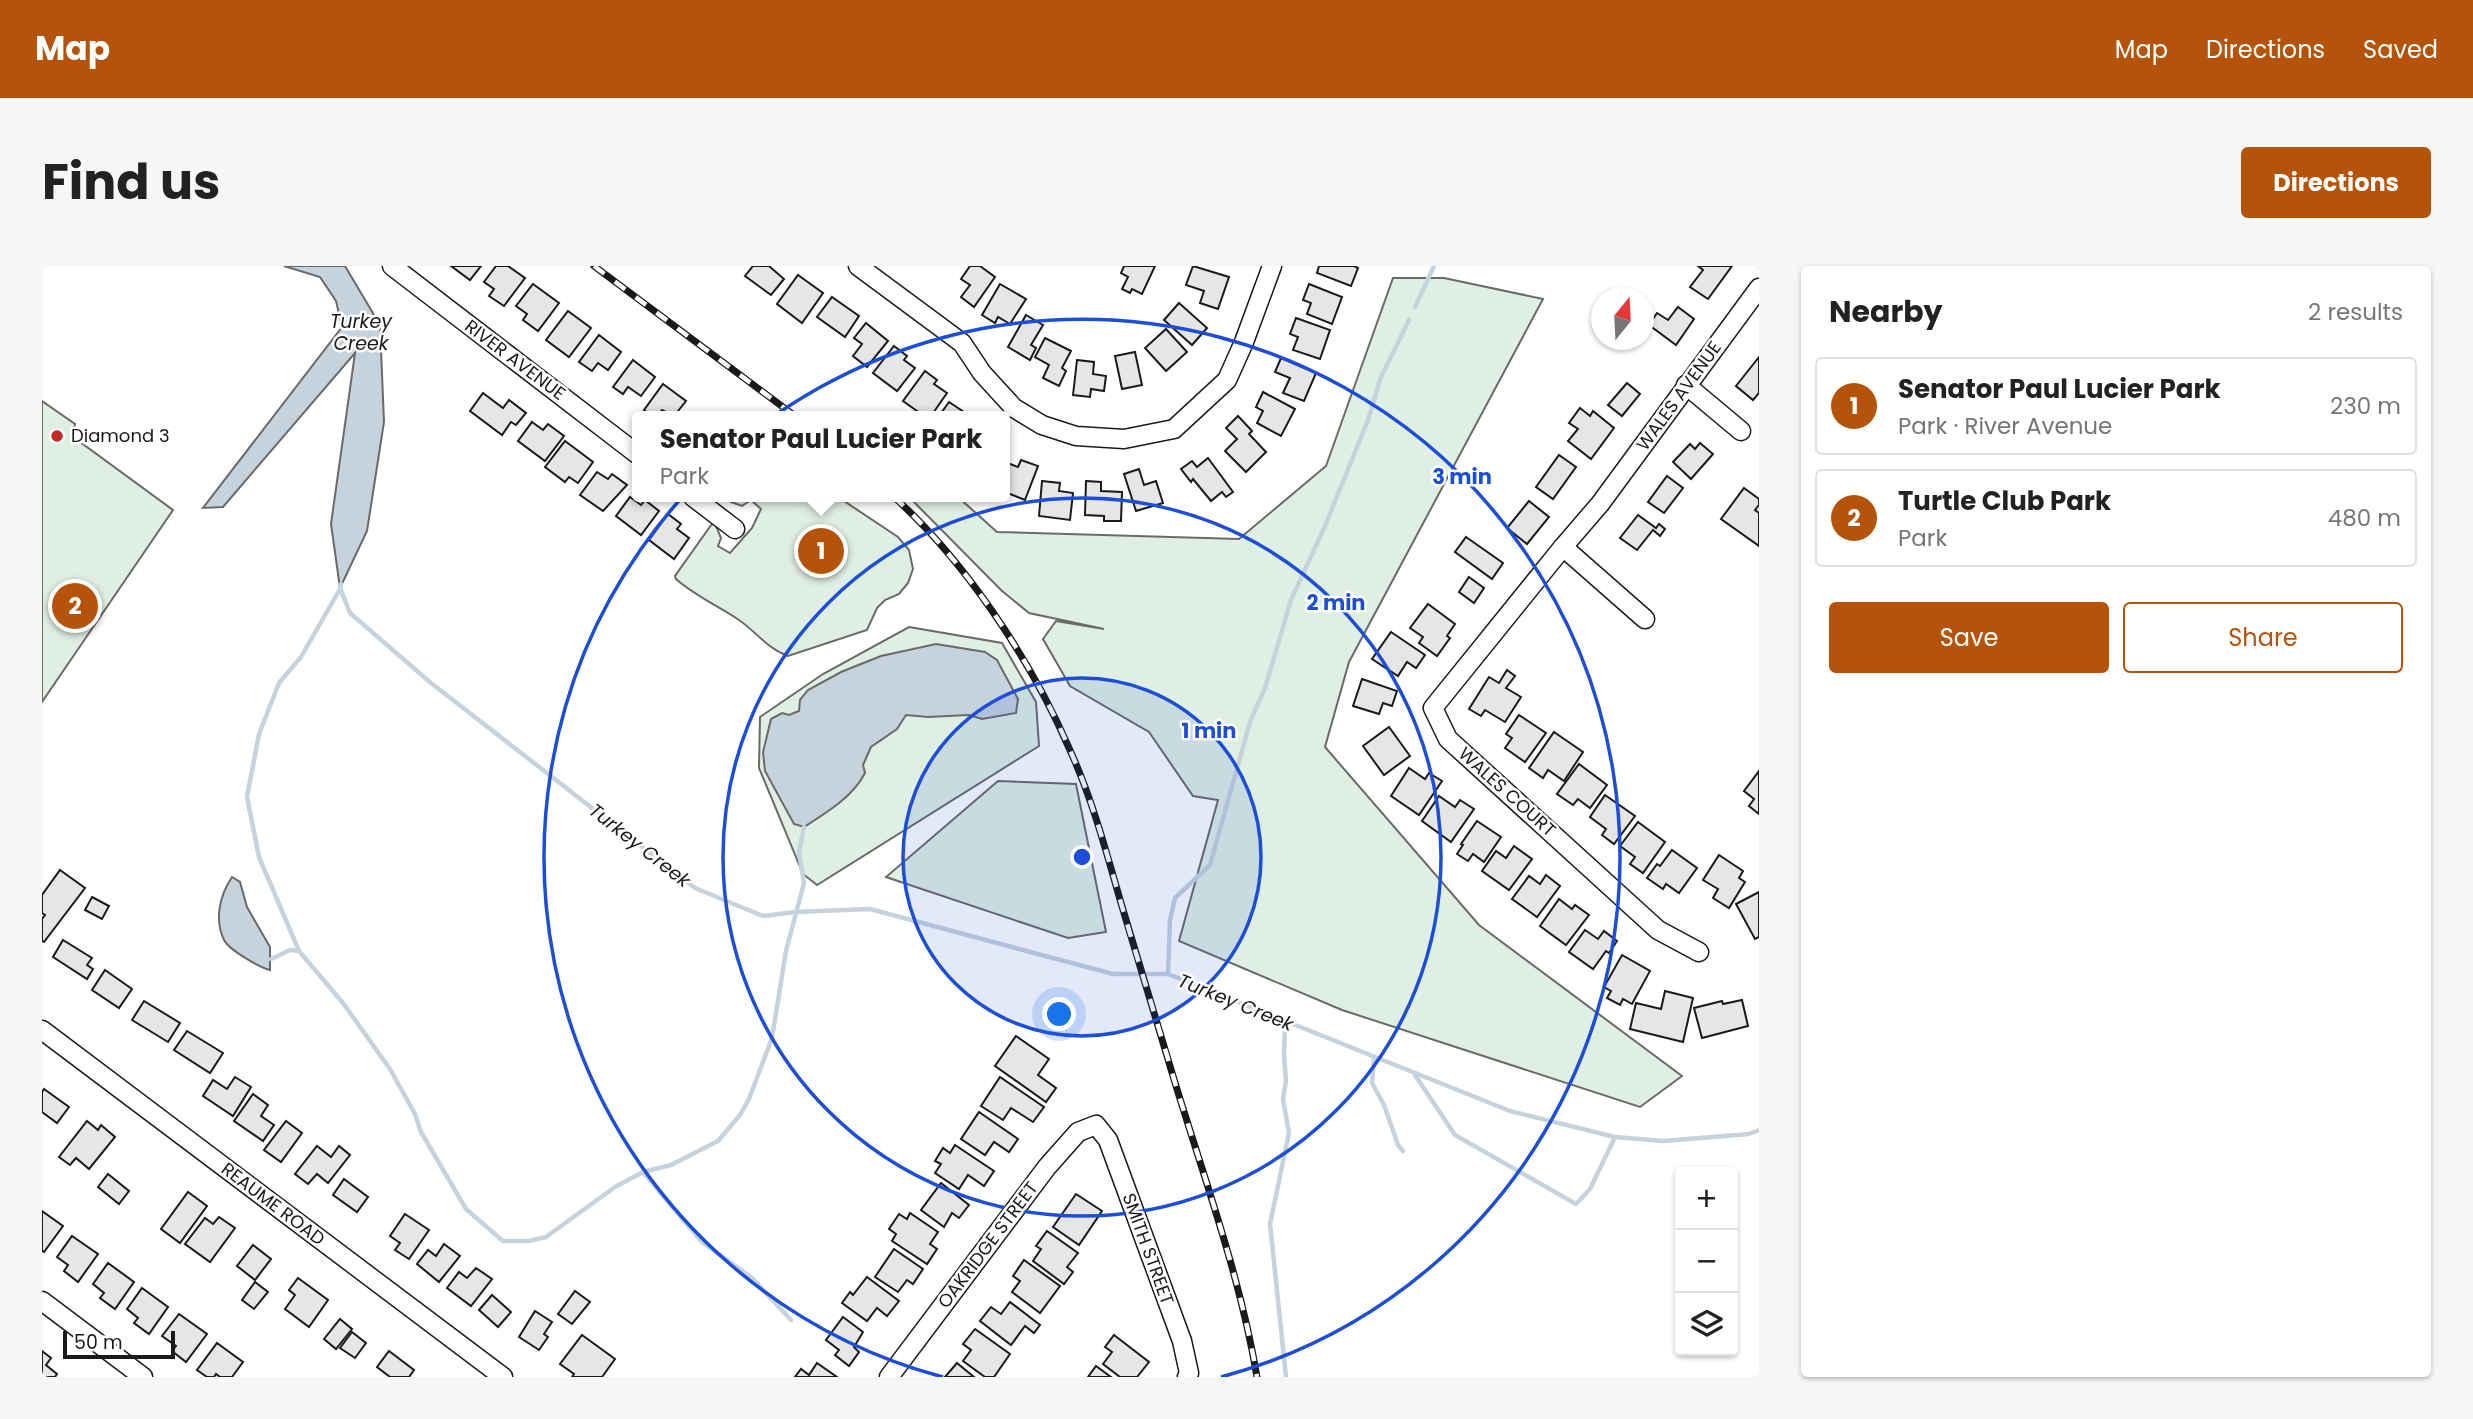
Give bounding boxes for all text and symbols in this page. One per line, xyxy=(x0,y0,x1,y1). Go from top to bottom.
text: Map xyxy=(35,25,110,72)
text: Map xyxy=(2115,33,2168,66)
text: Directions xyxy=(2206,33,2325,66)
text: Saved xyxy=(2363,33,2438,66)
button: Directions xyxy=(2241,147,2431,218)
text: Find us xyxy=(42,148,220,216)
north arrow xyxy=(1591,287,1654,350)
text: Nearby xyxy=(1829,290,1943,333)
text: 2 results xyxy=(2308,296,2403,328)
water label: Turkey Creek xyxy=(330,308,393,357)
street label: RIVER AVENUE xyxy=(460,313,571,406)
street label: WALES AVENUE xyxy=(1630,336,1727,456)
text: Senator Paul Lucier Park xyxy=(1898,371,2221,407)
text: 1 xyxy=(1850,390,1858,422)
text: 230 m xyxy=(2330,390,2401,422)
text: Park · River Avenue xyxy=(1898,410,2112,442)
popup xyxy=(632,411,1010,502)
text: Senator Paul Lucier Park xyxy=(660,421,982,457)
place label: Diamond 3 xyxy=(71,423,169,448)
marker: Diamond 3 xyxy=(49,428,65,444)
text: Park xyxy=(660,460,709,492)
text: 3 min xyxy=(1432,462,1492,491)
text: Turtle Club Park xyxy=(1898,483,2111,519)
text: 2 xyxy=(1847,502,1861,534)
text: 480 m xyxy=(2328,502,2401,534)
text: Park xyxy=(1898,522,1947,554)
pin: 1 xyxy=(798,525,844,577)
pin: 2 xyxy=(52,580,98,632)
text: 2 min xyxy=(1306,588,1366,617)
button: Save xyxy=(1829,602,2109,673)
button: Share xyxy=(2123,602,2403,673)
text: 1 min xyxy=(1182,716,1236,745)
street label: WALES COURT xyxy=(1453,741,1562,842)
water label: Turkey Creek xyxy=(583,797,697,895)
centre of rings xyxy=(1070,845,1094,869)
water label: Turkey Creek xyxy=(1174,967,1299,1038)
your location xyxy=(1042,997,1076,1031)
street label: REAUME ROAD xyxy=(216,1156,330,1251)
map controls xyxy=(1675,1167,1738,1356)
button: + xyxy=(1675,1167,1738,1230)
street label: OAKRIDGE STREET xyxy=(932,1176,1044,1313)
street label: SMITH STREET xyxy=(1117,1190,1180,1308)
button: − xyxy=(1675,1230,1738,1293)
button: layers xyxy=(1675,1293,1738,1356)
scale bar xyxy=(63,1328,175,1360)
text: 50 m xyxy=(74,1329,123,1356)

